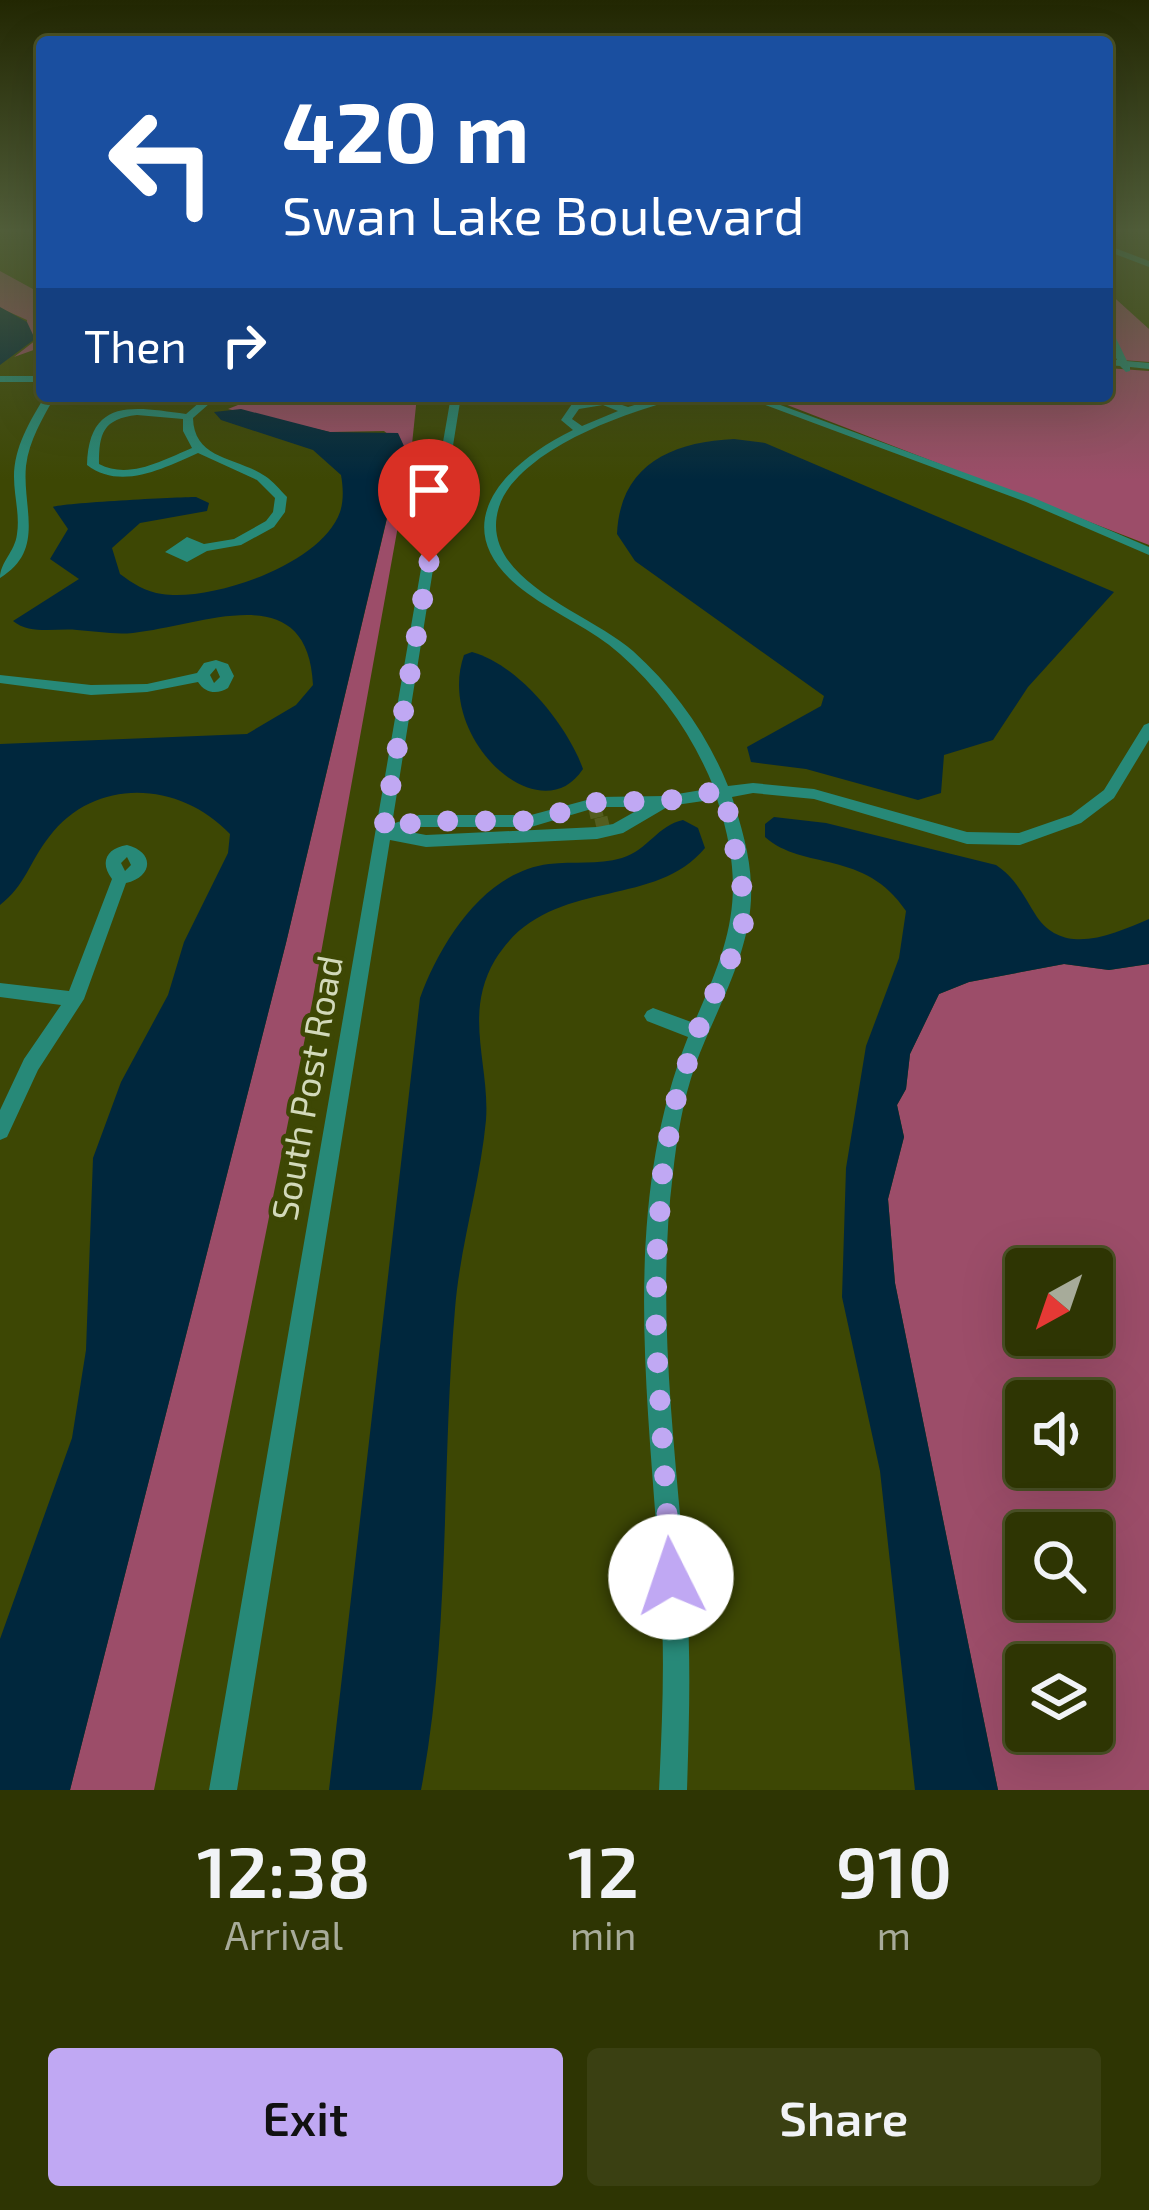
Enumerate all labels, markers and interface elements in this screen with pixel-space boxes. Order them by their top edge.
text: 420 m [282,79,529,180]
icon: left [84,84,240,240]
text: Swan Lake Boulevard [282,181,804,246]
icon: right [211,312,277,378]
text: Then [84,318,187,372]
pin [378,439,480,562]
icon: arrive [396,457,462,523]
street label: South Post Road [261,952,350,1224]
north arrow [1005,1248,1113,1356]
map controls [1005,1248,1113,1752]
button: sound [1005,1380,1113,1488]
button: search [1005,1512,1113,1620]
position arrow [608,1514,734,1640]
button: layers [1005,1644,1113,1752]
text: 12:38 [197,1826,371,1912]
text: 12 [568,1826,639,1912]
text: 910 [836,1826,952,1912]
text: Arrival [224,1911,343,1958]
text: min [570,1911,636,1958]
text: m [877,1911,911,1958]
button: Exit [48,2048,563,2186]
button: Share [587,2048,1101,2186]

